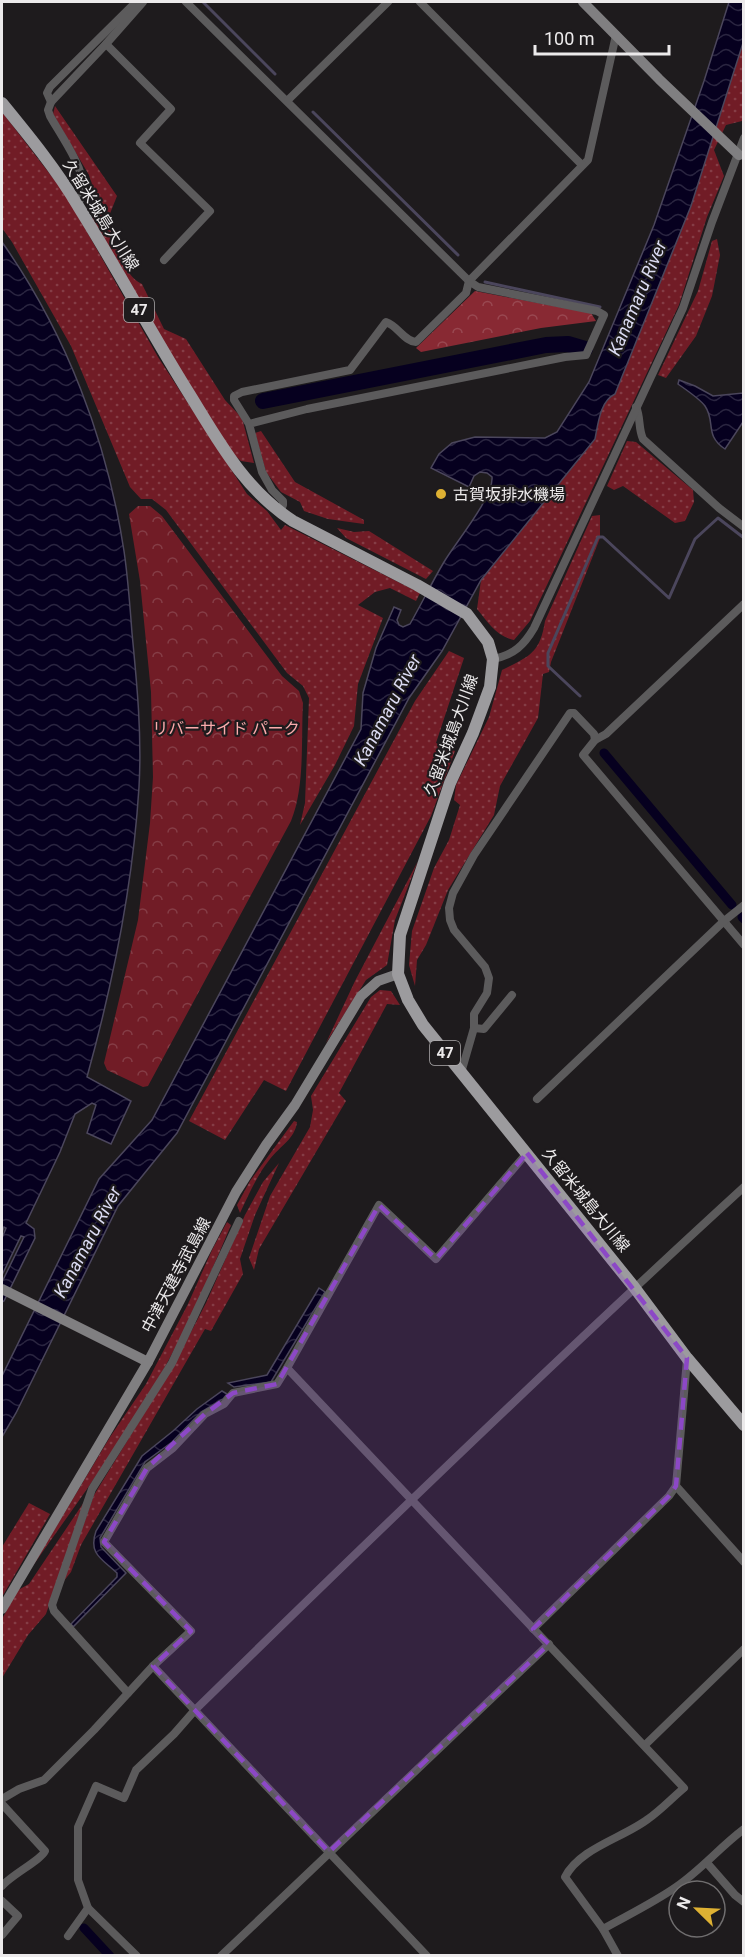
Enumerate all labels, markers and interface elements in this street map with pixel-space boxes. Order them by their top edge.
scale bar [535,18,668,56]
text: 100 m [544,28,595,49]
street label: 久留米城島大川線 [59,156,143,274]
water label: Kanamaru River [603,236,671,359]
road number: 47 [124,298,154,322]
place label: 古賀坂排水機場 [453,485,565,504]
marker: 古賀坂排水機場 [434,487,448,501]
water label: Kanamaru River [349,650,426,769]
street label: 久留米城島大川線 [420,672,482,798]
park label: リバーサイド パーク [152,719,300,738]
road number: 47 [430,1041,460,1065]
street label: 久留米城島大川線 [538,1144,634,1256]
water label: Kanamaru River [49,1182,126,1301]
street label: 中津天建寺武島線 [138,1214,214,1336]
north arrow [667,1879,727,1939]
text: N [673,1894,695,1912]

